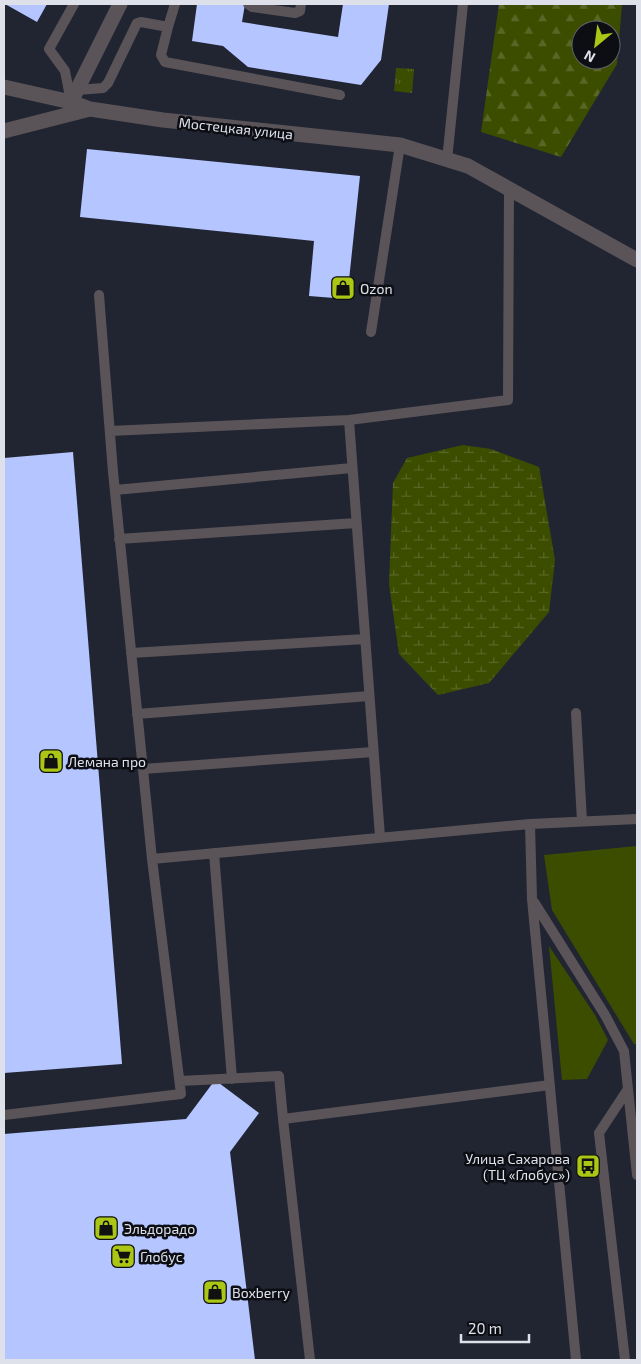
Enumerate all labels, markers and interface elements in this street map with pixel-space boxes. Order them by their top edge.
north arrow [571,20,621,70]
text: N [581,47,598,67]
street label: Мостецкая улица [178,114,294,142]
shop icon: Ozon [330,275,356,301]
place label: Ozon [360,280,393,297]
shop icon: Лемана про [38,748,64,774]
place label: Лемана про [68,753,146,770]
place label: Улица Сахарова (ТЦ «Глобус») [465,1150,570,1183]
bus stop icon: Улица Сахарова (ТЦ «Глобус») [575,1153,601,1179]
shop icon: Эльдорадо [93,1215,119,1241]
place label: Эльдорадо [124,1220,195,1237]
supermarket icon: Глобус [110,1243,136,1269]
place label: Глобус [140,1248,183,1265]
shop icon: Boxberry [202,1279,228,1305]
place label: Boxberry [232,1284,291,1301]
scale bar [461,1312,528,1344]
text: 20 m [468,1319,502,1337]

